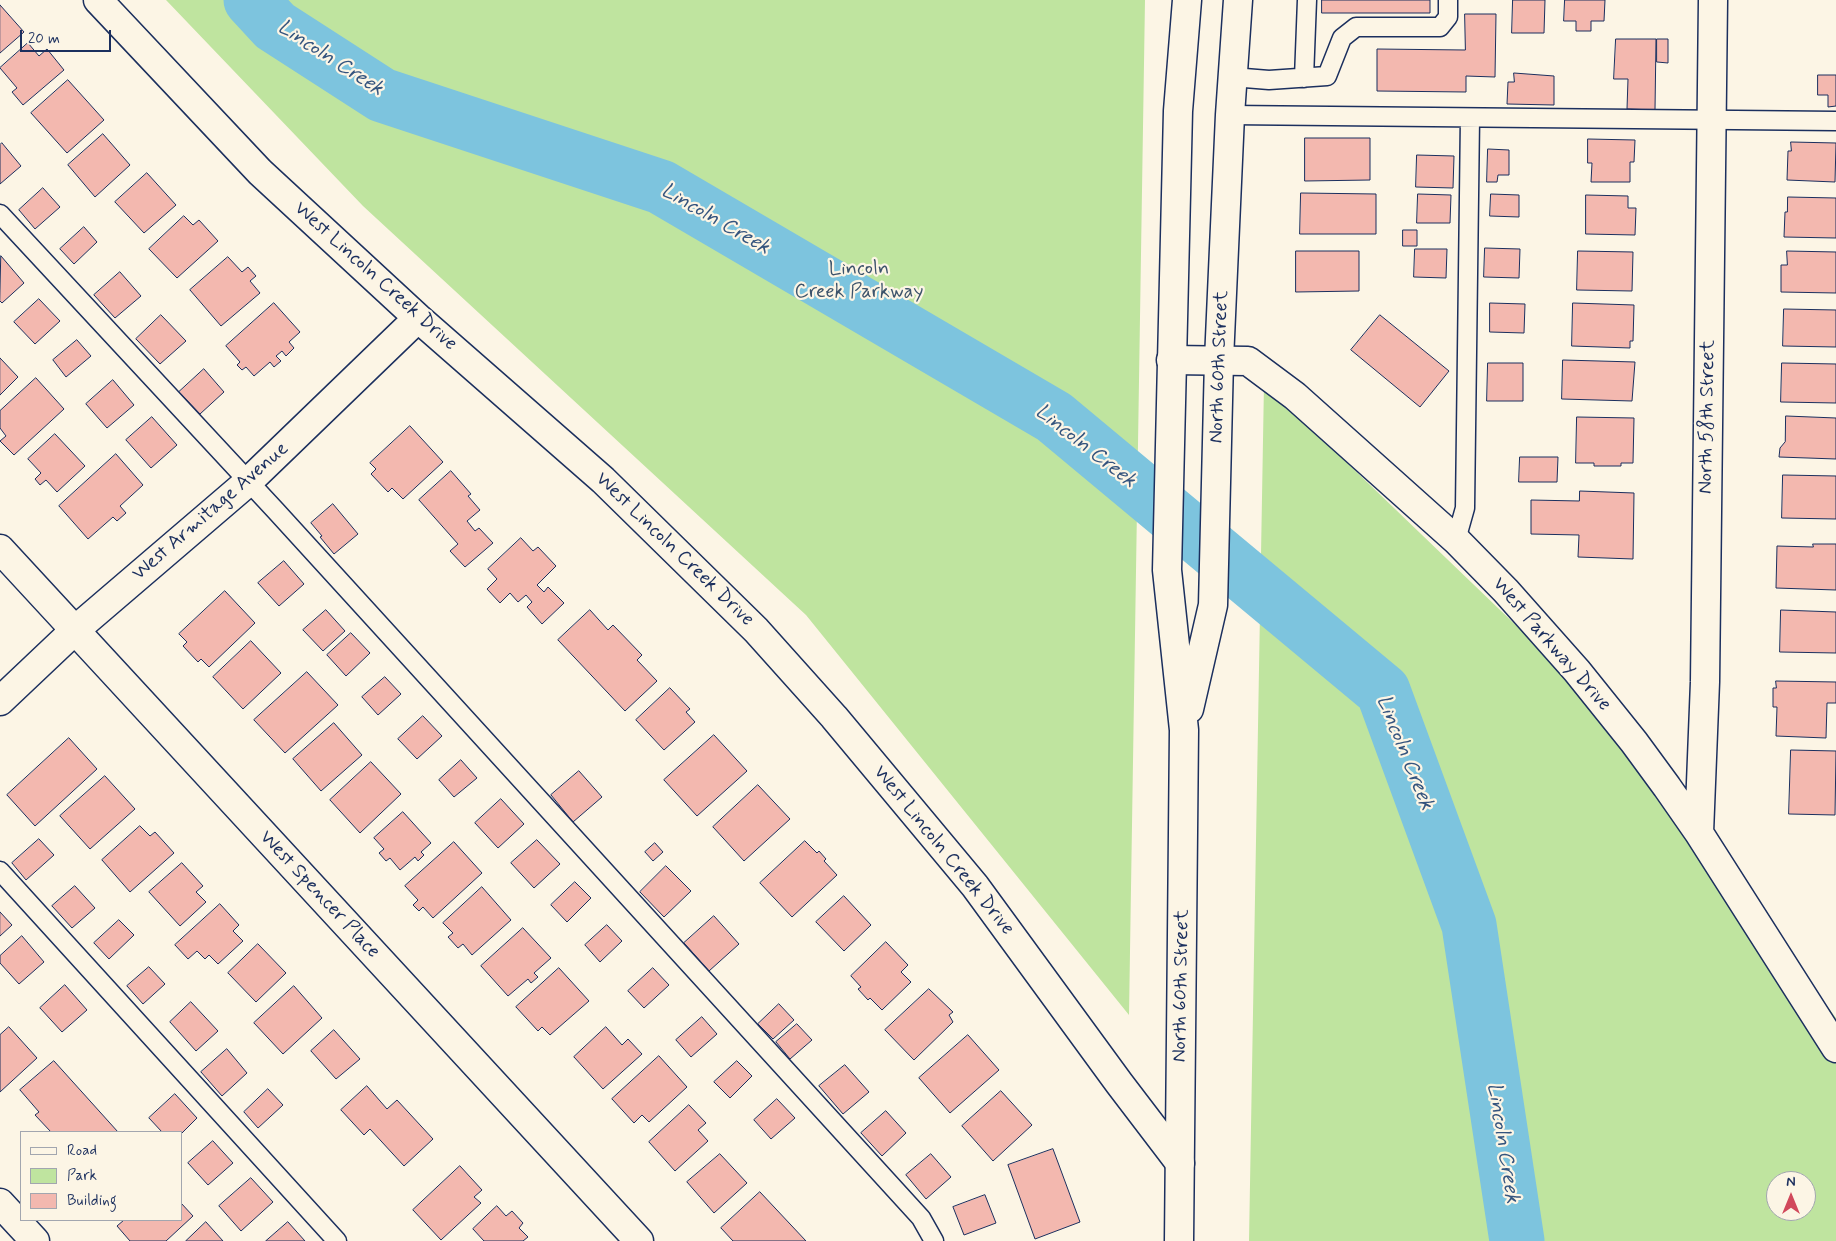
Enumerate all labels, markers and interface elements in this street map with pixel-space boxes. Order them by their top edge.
water label: Lincoln Creek [272,15,388,103]
scale bar [22,20,114,52]
text: 20 m [28,29,60,49]
water label: Lincoln Creek [656,179,774,261]
street label: West Lincoln Creek Drive [288,197,462,357]
park label: Lincoln Creek Parkway [794,258,924,305]
street label: North 60th Street [1205,290,1235,444]
street label: North 58th Street [1695,340,1721,494]
water label: Lincoln Creek [1029,400,1141,494]
street label: West Armitage Avenue [128,438,294,586]
street label: West Lincoln Creek Drive [590,468,758,632]
street label: West Parkway Drive [1486,573,1616,717]
water label: Lincoln Creek [1370,692,1438,814]
street label: West Lincoln Creek Drive [867,761,1019,941]
street label: West Spencer Place [254,826,384,964]
street label: North 60th Street [1169,909,1195,1063]
water label: Lincoln Creek [1480,1081,1524,1205]
legend [20,1131,182,1221]
text: Road [67,1141,97,1161]
text: Park [67,1166,97,1186]
north arrow [1766,1171,1816,1221]
text: N [1786,1173,1796,1191]
text: Building [67,1191,117,1211]

